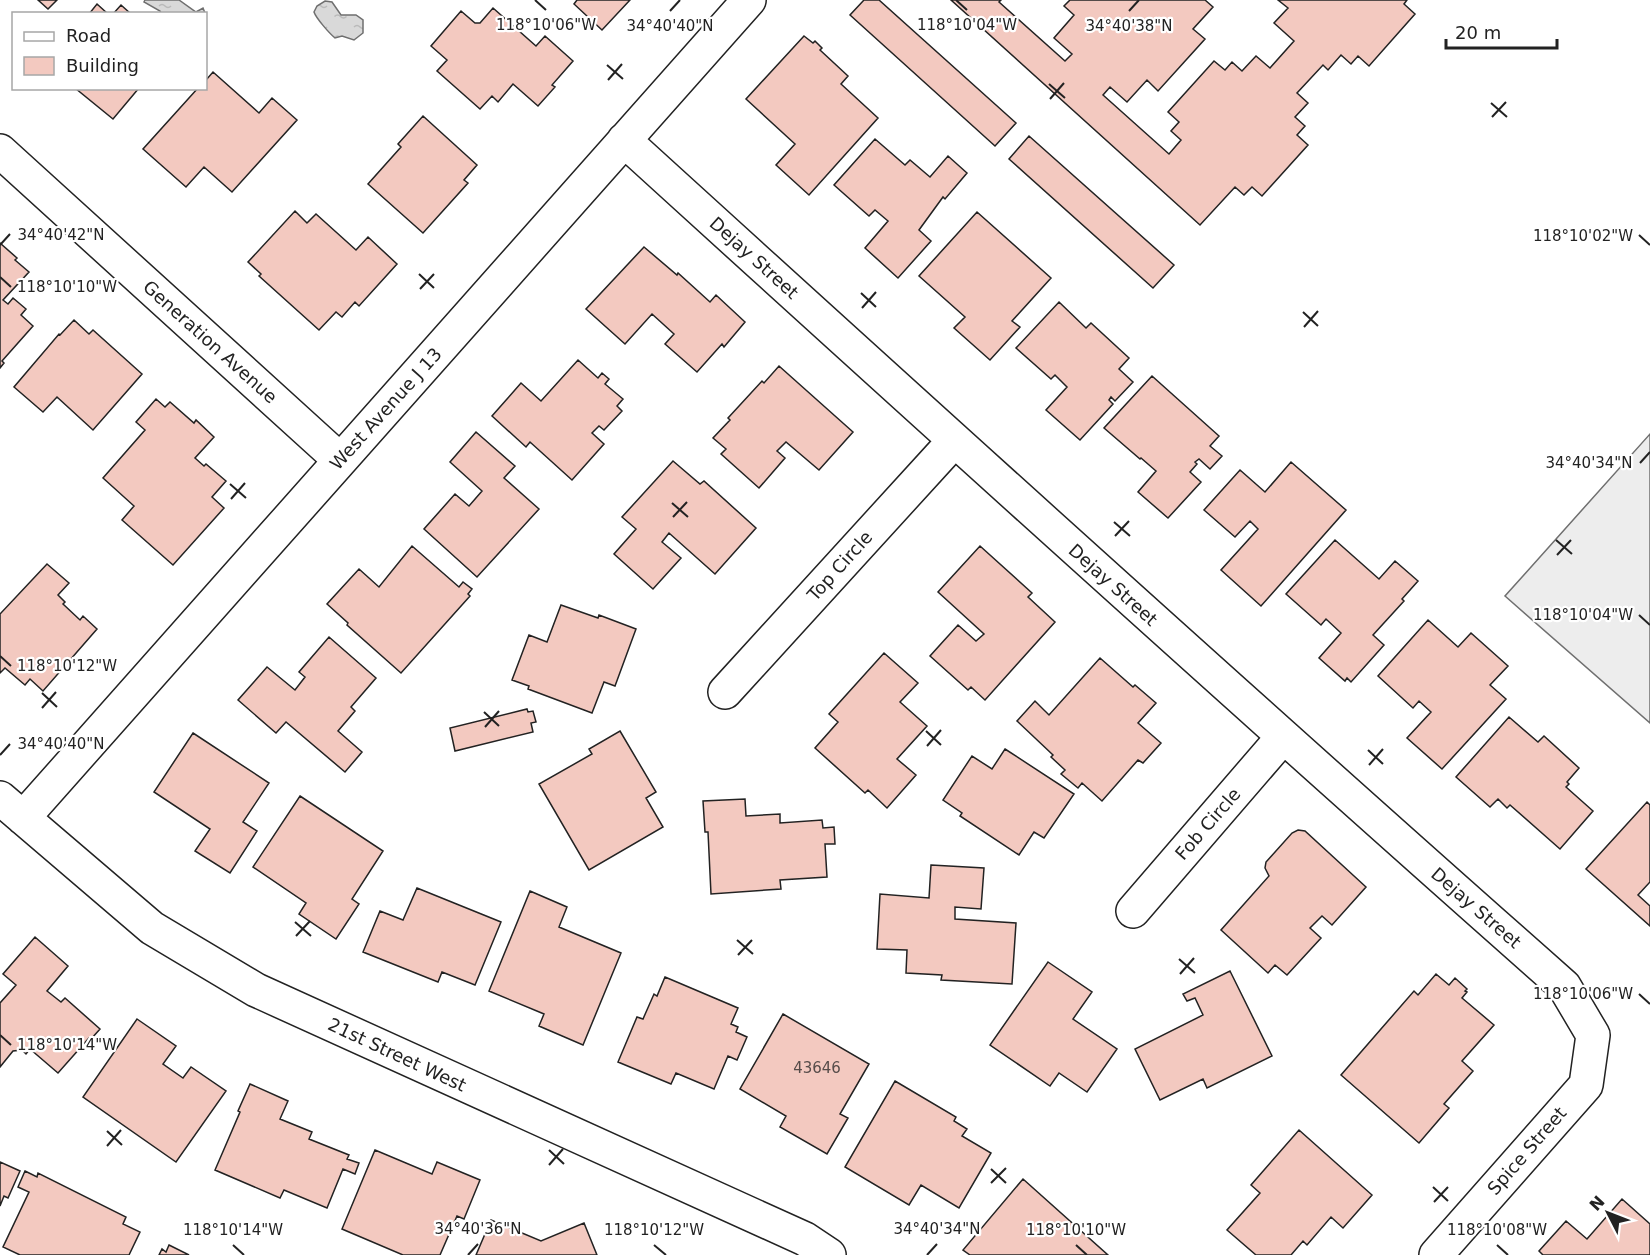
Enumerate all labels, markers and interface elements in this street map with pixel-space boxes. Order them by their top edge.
legend [12,12,207,90]
scale bar [1446,12,1557,50]
text: 118°10'06"W [496,16,596,34]
text: 118°10'04"W [917,16,1017,34]
text: 34°40'40"N [626,17,714,35]
text: 34°40'38"N [1085,17,1173,35]
text: 20 m [1455,22,1501,43]
text: Road [66,25,111,46]
text: Building [66,55,139,76]
street label: Dejay Street [706,212,803,303]
text: 34°40'42"N [17,226,105,244]
text: 118°10'02"W [1533,227,1633,245]
street label: Generation Avenue [139,276,282,407]
text: 118°10'10"W [17,278,117,296]
street label: West Avenue J 13 [325,343,446,474]
text: 34°40'34"N [1545,454,1633,472]
street label: Top Circle [802,526,876,606]
street label: Dejay Street [1065,539,1162,630]
text: 118°10'04"W [1533,606,1633,624]
text: 118°10'12"W [17,657,117,675]
text: 34°40'40"N [17,735,105,753]
street label: Fob Circle [1171,783,1245,864]
street label: Dejay Street [1427,863,1525,952]
text: 118°10'06"W [1533,985,1633,1003]
street label: 21st Street West [325,1013,470,1096]
text: 118°10'14"W [17,1036,117,1054]
house number: 43646 [793,1059,841,1077]
street label: Spice Street [1483,1103,1570,1199]
north arrow [1578,1183,1638,1243]
text: N [1586,1192,1609,1215]
text: 34°40'36"N [434,1220,522,1238]
text: 34°40'34"N [893,1220,981,1238]
text: 118°10'14"W [183,1221,283,1239]
text: 118°10'12"W [604,1221,704,1239]
text: 118°10'10"W [1026,1221,1126,1239]
text: 118°10'08"W [1447,1221,1547,1239]

